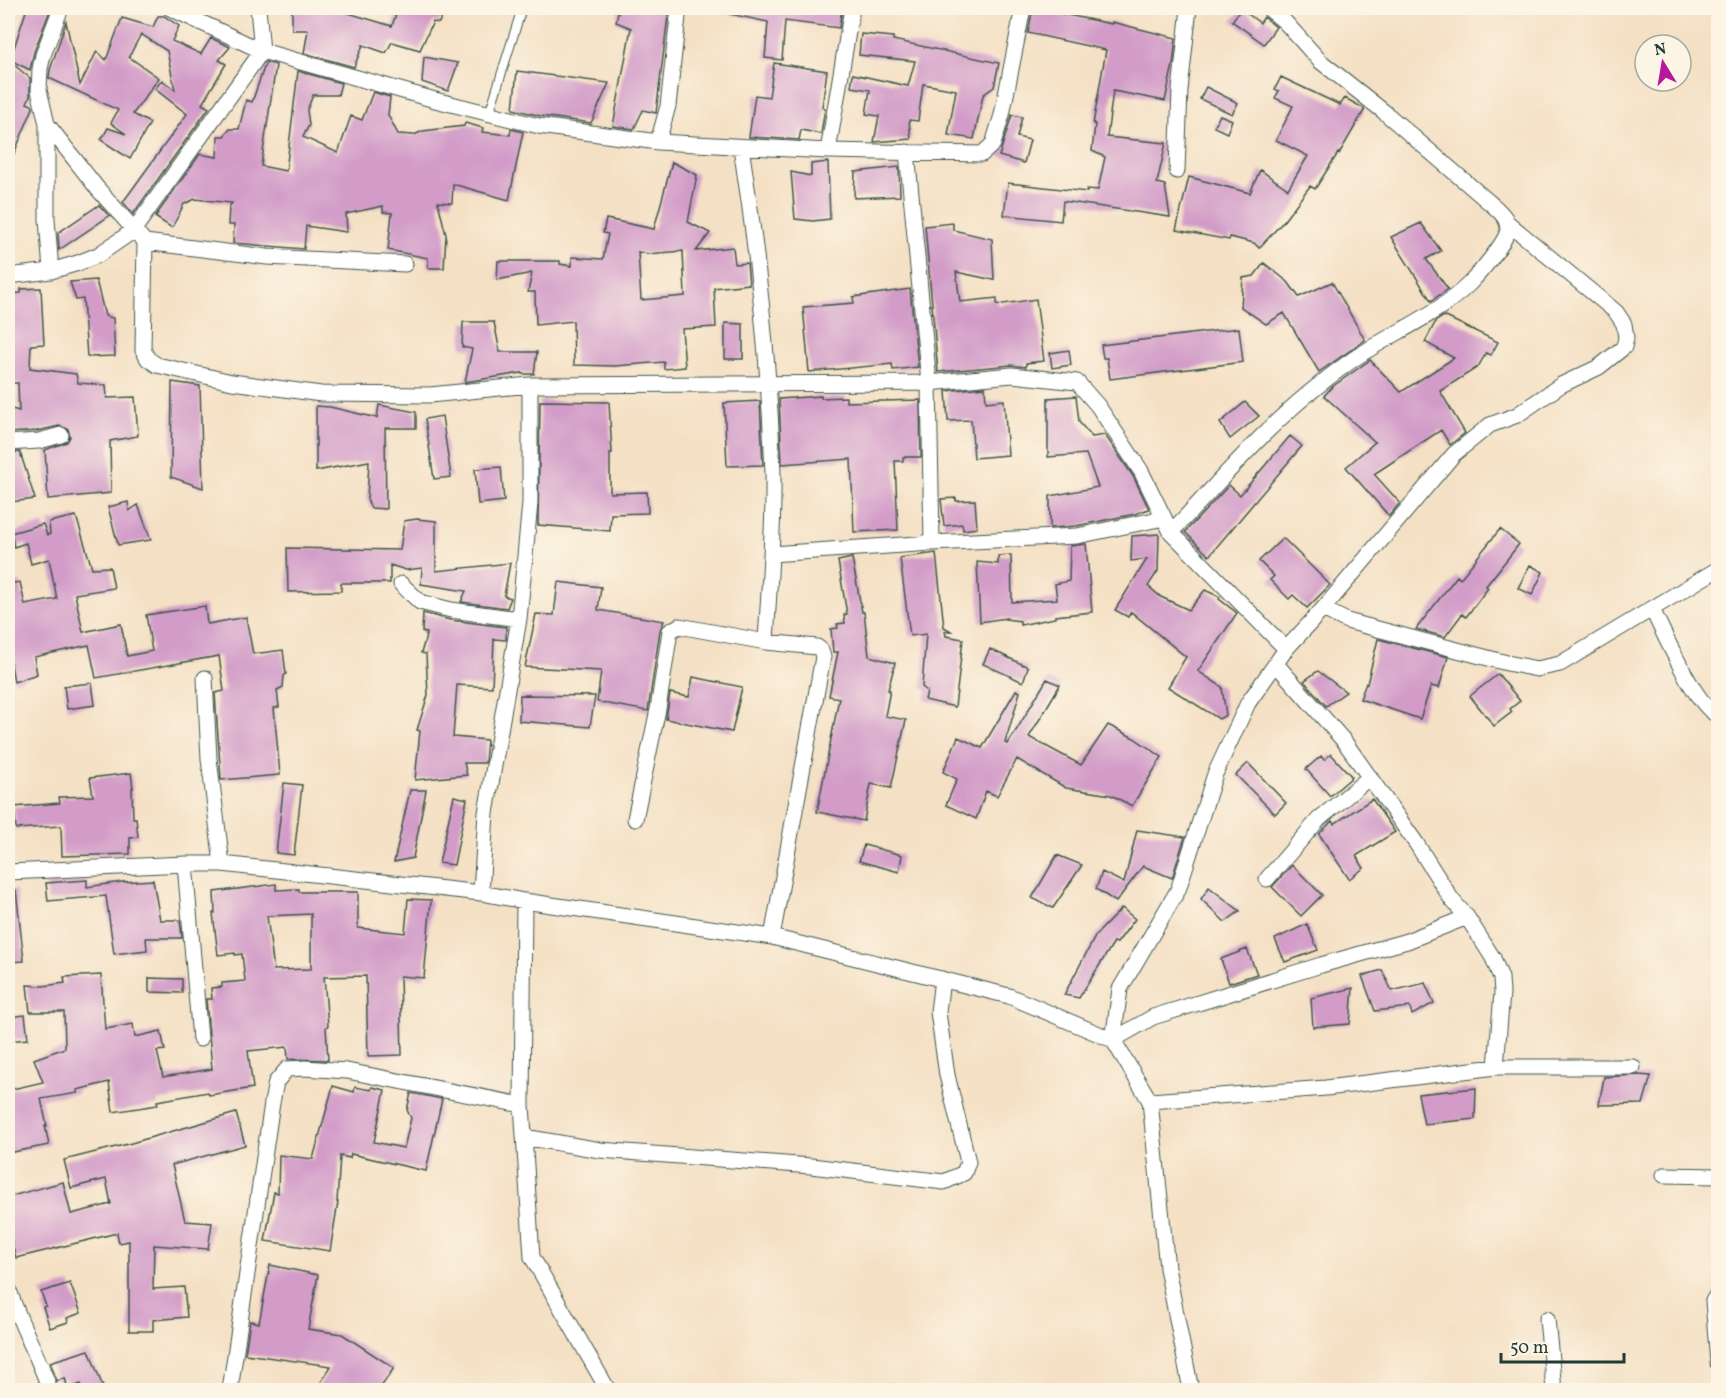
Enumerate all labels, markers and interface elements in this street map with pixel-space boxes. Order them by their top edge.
north arrow [1633,33,1693,93]
text: N [1653,38,1669,62]
scale bar [1501,1326,1624,1364]
text: 50 m [1510,1336,1549,1361]

